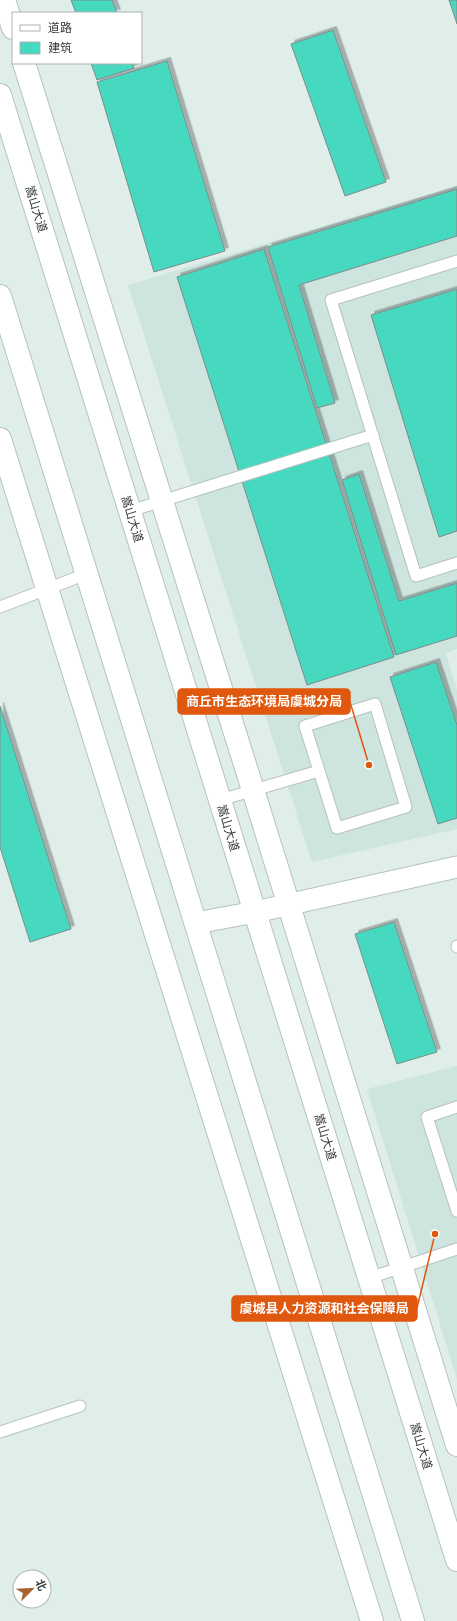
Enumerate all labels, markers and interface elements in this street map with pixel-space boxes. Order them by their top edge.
legend [12,12,142,64]
text: 道路 [48,21,72,36]
text: 建筑 [48,41,72,56]
street label: 嵩山大道 [21,184,50,234]
street label: 嵩山大道 [117,494,146,544]
callout: 商丘市生态环境局虞城分局 [178,689,350,714]
text: 商丘市生态环境局虞城分局 [186,694,342,710]
street label: 嵩山大道 [213,803,242,853]
street label: 嵩山大道 [310,1112,339,1162]
callout: 虞城县人力资源和社会保障局 [232,1296,417,1321]
text: 虞城县人力资源和社会保障局 [239,1301,409,1317]
street label: 嵩山大道 [406,1421,435,1471]
north arrow [12,1569,52,1609]
text: 北 [33,1577,49,1593]

